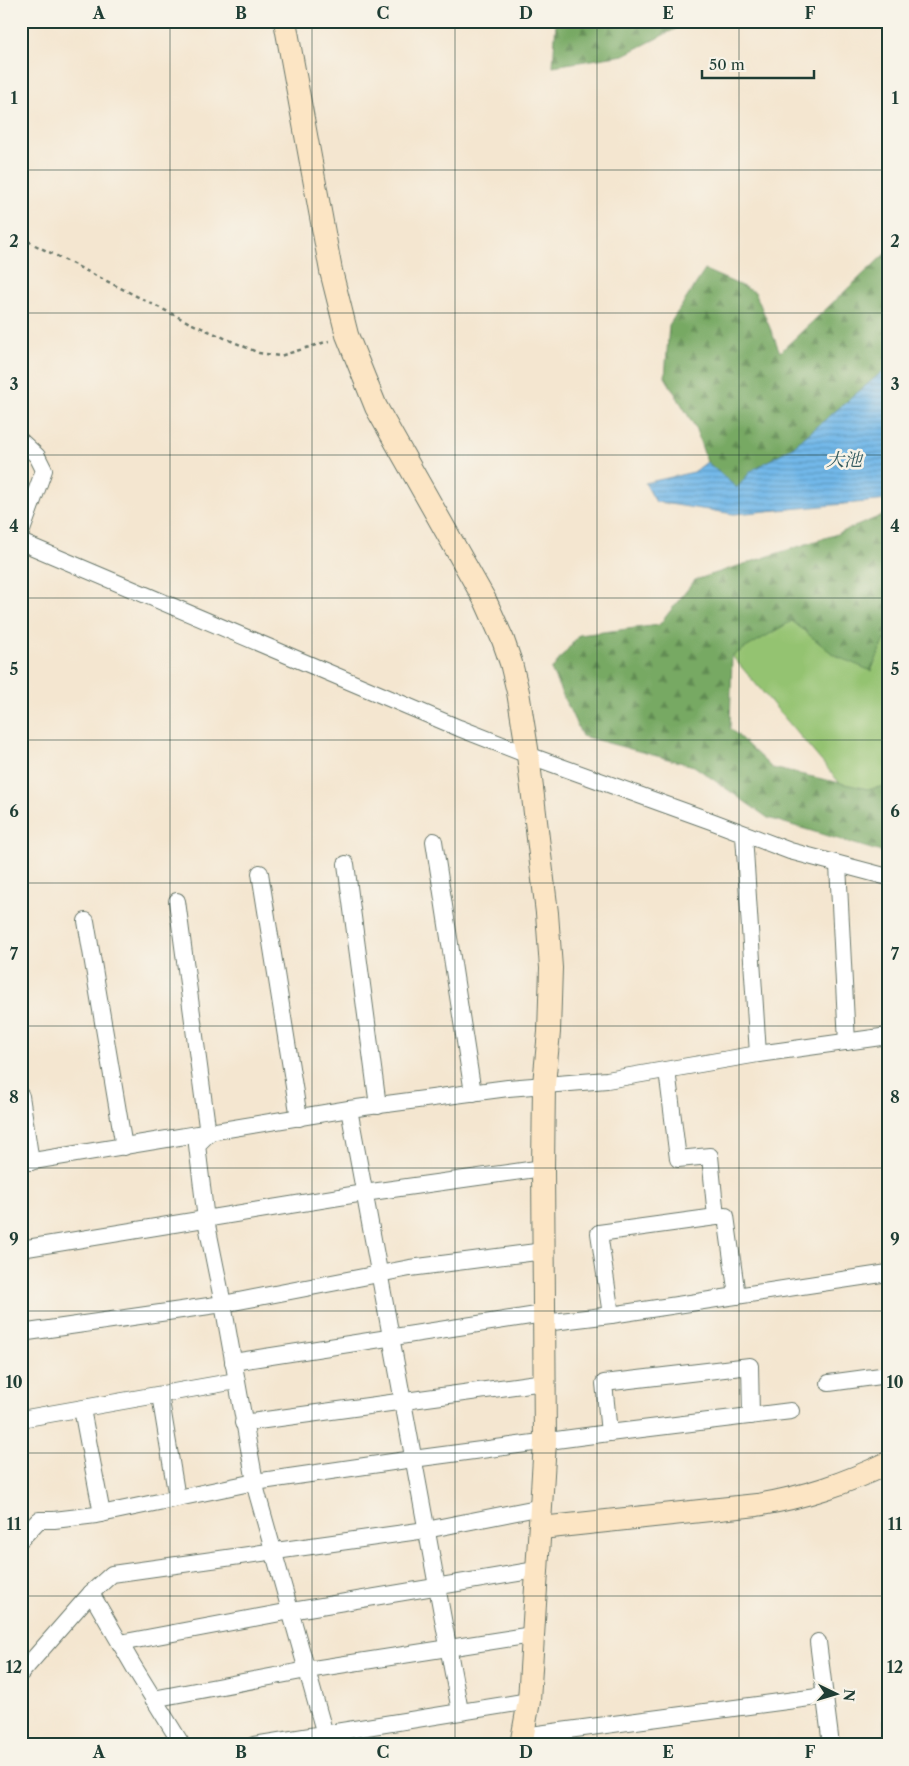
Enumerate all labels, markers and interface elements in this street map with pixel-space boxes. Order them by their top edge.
text: A [92,3,106,23]
text: B [235,3,247,23]
text: C [377,3,389,23]
text: D [519,3,533,23]
text: E [662,3,674,23]
text: F [805,3,816,23]
scale bar [702,48,814,80]
text: 50 m [709,55,745,74]
text: 1 [10,88,18,108]
text: 1 [891,88,899,108]
text: 2 [9,231,19,251]
text: 2 [890,231,900,251]
text: 3 [9,374,19,394]
text: 3 [890,374,900,394]
water label: 大池 [826,449,864,471]
text: 4 [9,516,19,536]
text: 4 [890,516,900,536]
text: 5 [10,659,19,679]
text: 5 [891,659,900,679]
text: 6 [9,801,19,821]
text: 6 [890,801,900,821]
text: 7 [10,944,19,964]
text: 7 [891,944,900,964]
text: 8 [9,1087,19,1107]
text: 8 [890,1087,900,1107]
text: 9 [9,1229,19,1249]
text: 9 [890,1229,900,1249]
text: 10 [5,1372,23,1392]
text: 10 [886,1372,904,1392]
text: 11 [7,1514,22,1534]
text: 11 [888,1514,903,1534]
text: 12 [6,1657,22,1677]
text: 12 [887,1657,903,1677]
north arrow [812,1668,862,1718]
text: N [839,1688,858,1702]
text: A [92,1742,106,1762]
text: B [235,1742,247,1762]
text: C [377,1742,389,1762]
text: D [519,1742,533,1762]
text: E [662,1742,674,1762]
text: F [805,1742,816,1762]

